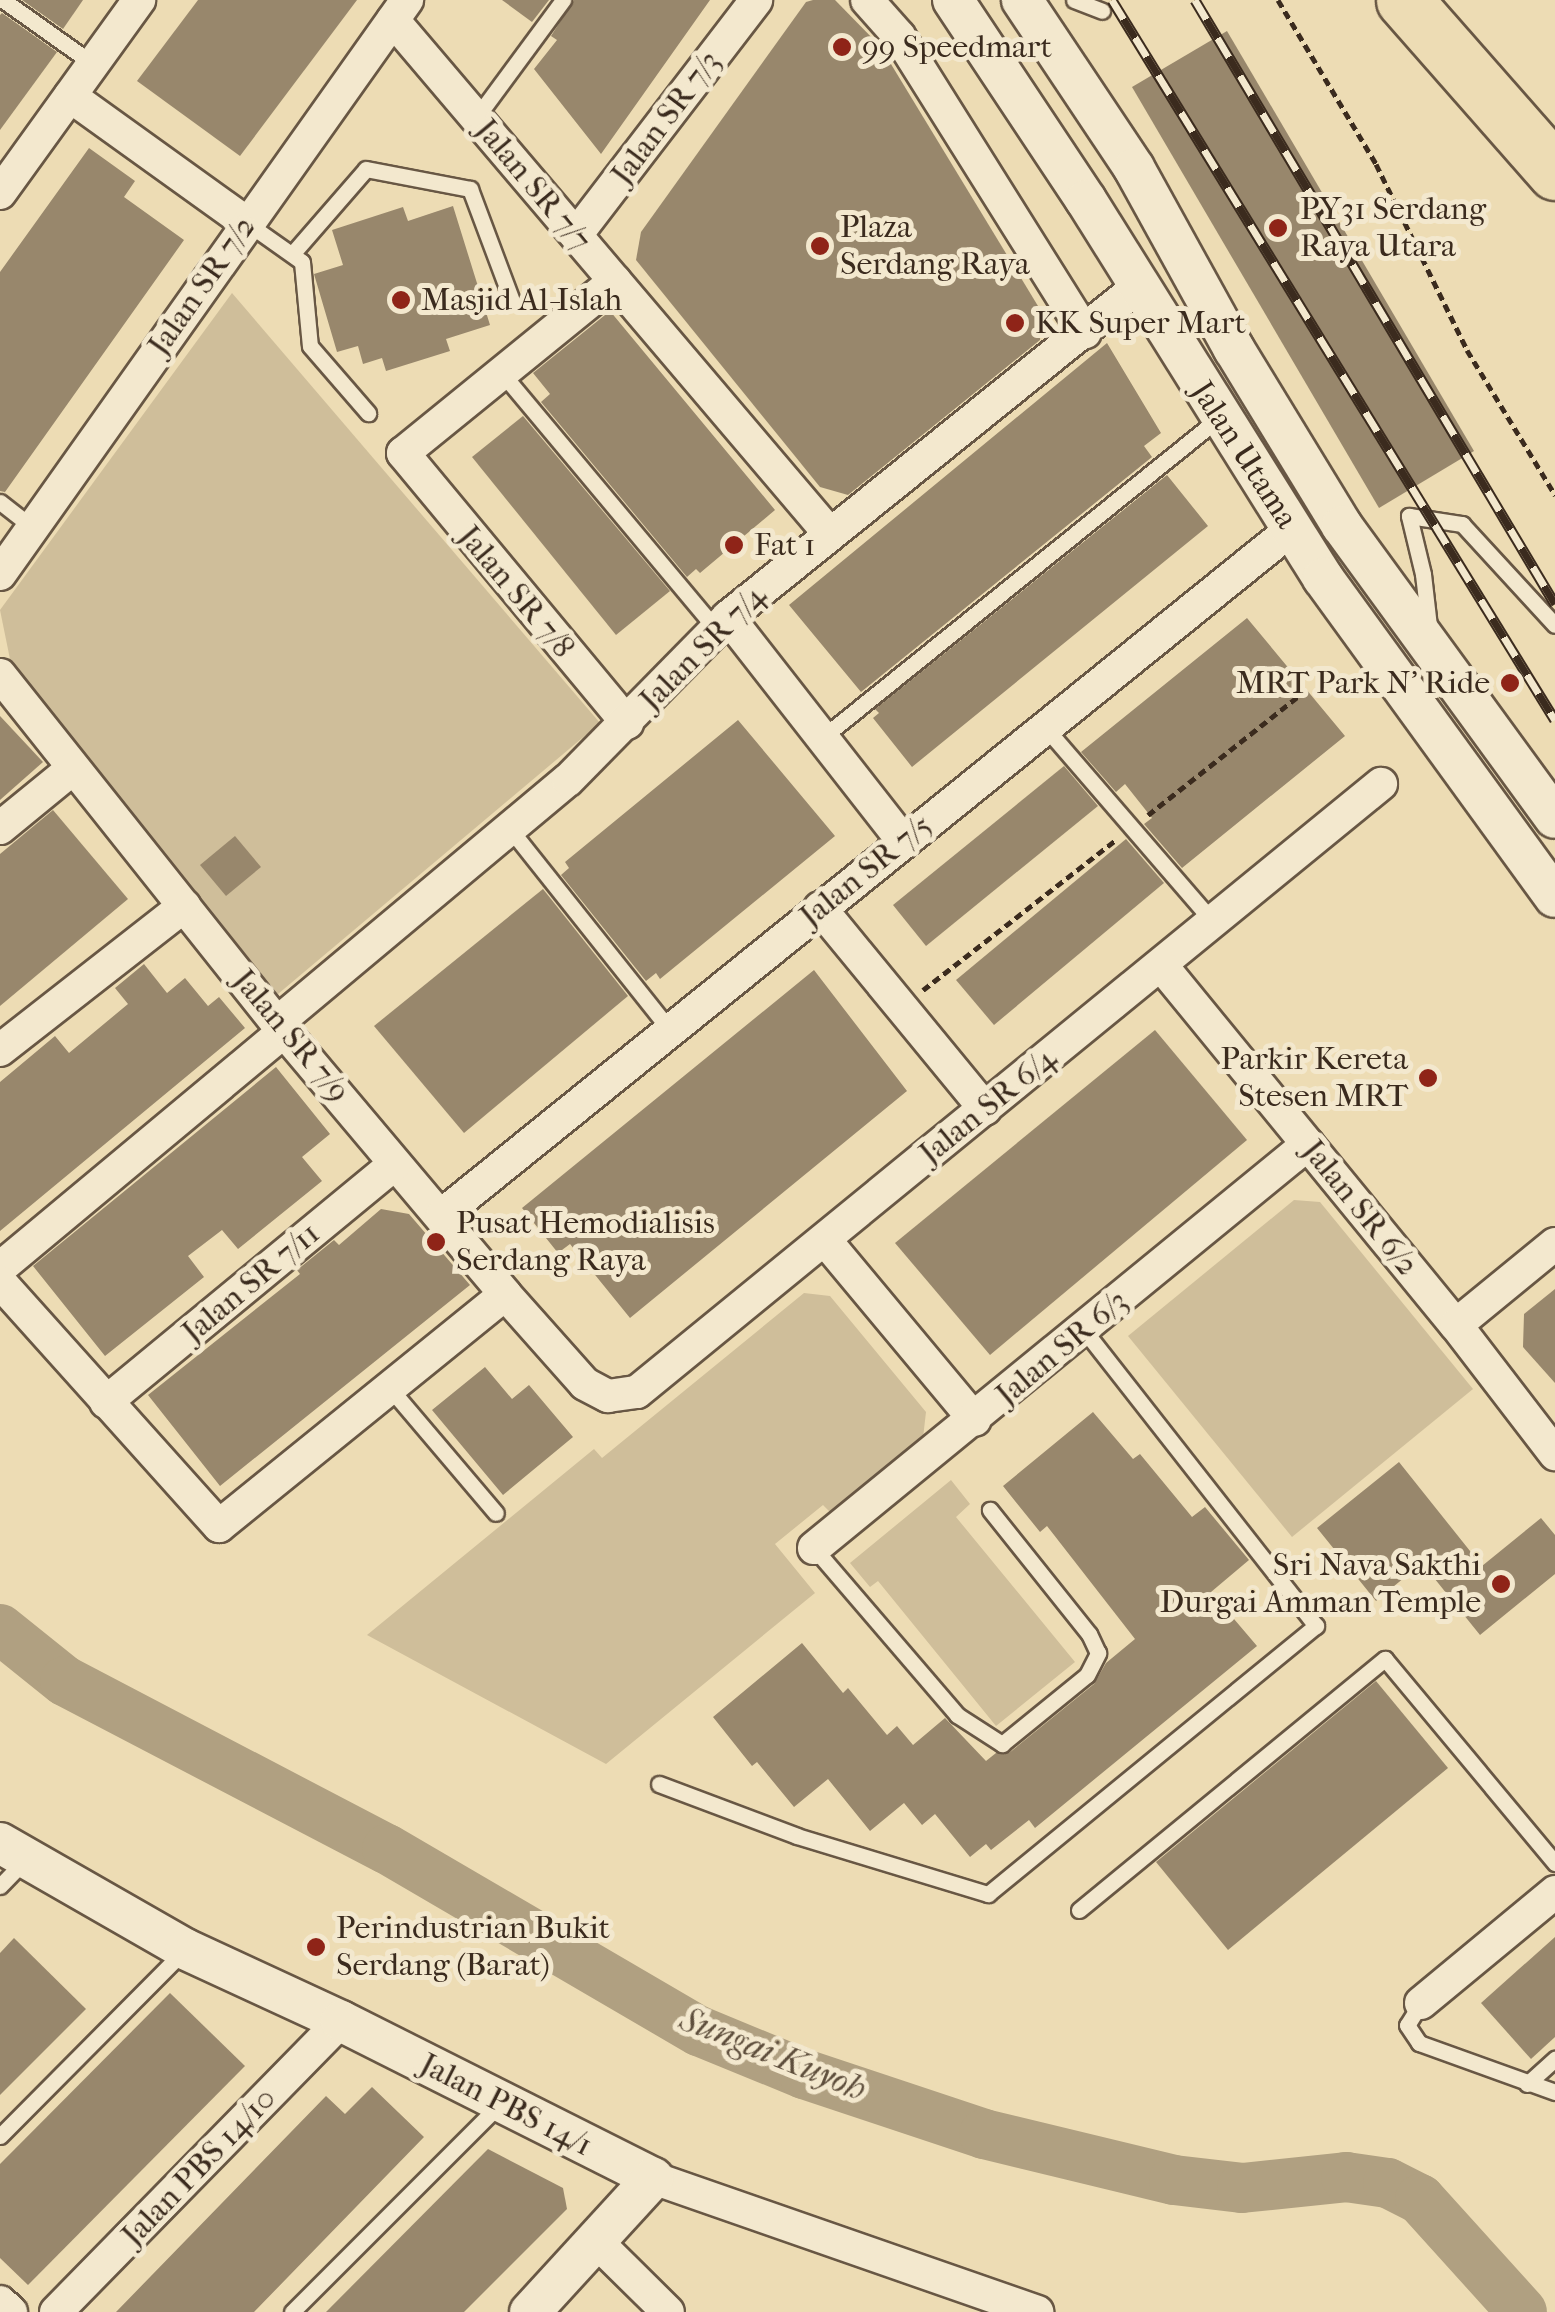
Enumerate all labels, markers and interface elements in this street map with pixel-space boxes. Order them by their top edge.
place label: 99 Speedmart [862,28,1052,66]
marker: 99 Speedmart [831,36,853,58]
street label: Jalan SR 7/3 [603,43,729,193]
street label: Jalan SR 7/7 [467,111,599,259]
place label: PY31 Serdang Raya Utara [1300,191,1486,266]
street label: Jalan SR 7/2 [140,209,264,363]
place label: Plaza Serdang Raya [840,209,1030,284]
marker: PY31 Serdang Raya Utara [1265,215,1291,241]
marker: Plaza Serdang Raya [809,235,831,257]
place label: Masjid Al-Islah [421,281,622,319]
marker: Masjid Al-Islah [390,289,412,311]
place label: KK Super Mart [1035,304,1246,342]
marker: KK Super Mart [1004,312,1026,334]
street label: Jalan Utama [1182,374,1306,536]
street label: Jalan SR 7/8 [450,518,582,666]
place label: Fat 1 [754,526,815,564]
marker: Fat 1 [723,534,745,556]
street label: Jalan SR 7/4 [632,577,774,719]
place label: MRT Park N' Ride [1236,664,1490,702]
marker: MRT Park N' Ride [1499,672,1521,694]
street label: Jalan SR 7/5 [792,806,940,936]
street label: Jalan SR 7/9 [224,962,358,1110]
street label: Jalan SR 6/4 [912,1039,1064,1173]
place label: Parkir Kereta Stesen MRT [1220,1041,1408,1116]
marker: Parkir Kereta Stesen MRT [1417,1067,1439,1089]
street label: Jalan SR 6/2 [1294,1132,1426,1284]
place label: Pusat Hemodialisis Serdang Raya [456,1205,715,1280]
street label: Jalan SR 7/11 [174,1214,328,1352]
marker: Pusat Hemodialisis Serdang Raya [425,1231,447,1253]
street label: Jalan SR 6/3 [988,1282,1136,1414]
place label: Sri Nava Sakthi Durgai Amman Temple [1160,1547,1481,1622]
marker: Sri Nava Sakthi Durgai Amman Temple [1490,1573,1512,1595]
place label: Perindustrian Bukit Serdang (Barat) [336,1910,610,1985]
marker: Perindustrian Bukit Serdang (Barat) [305,1936,327,1958]
water label: Sungai Kuyoh [674,1998,872,2110]
street label: Jalan PBS 14/1 [413,2045,599,2165]
street label: Jalan PBS 14/10 [114,2080,284,2254]

